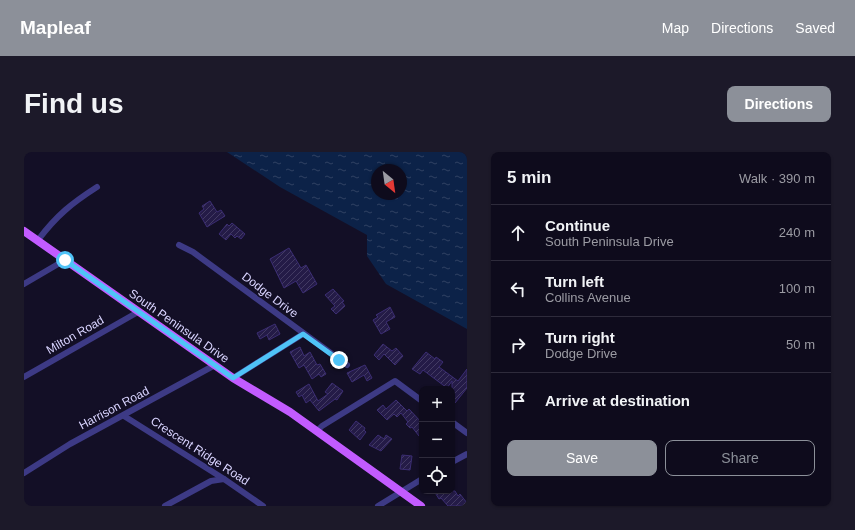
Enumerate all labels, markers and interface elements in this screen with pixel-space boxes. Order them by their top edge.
text: Mapleaf [20,17,91,38]
text: Map [662,20,689,36]
text: Directions [711,20,773,36]
text: Saved [795,20,835,36]
button: Directions [727,86,831,122]
text: Find us [24,88,124,119]
north arrow [371,164,407,200]
text: 5 min [507,168,551,187]
text: Walk · 390 m [739,171,815,186]
text: Continue [545,217,610,234]
icon: ahead [507,222,529,244]
text: 240 m [779,225,815,240]
text: South Peninsula Drive [545,234,674,249]
route start [56,251,74,269]
street label: Dodge Drive [239,269,301,321]
text: Turn left [545,273,604,290]
icon: left [507,278,529,300]
text: 100 m [779,281,815,296]
street label: South Peninsula Drive [126,286,232,366]
text: Collins Avenue [545,290,631,305]
street label: Milton Road [44,313,106,357]
text: Turn right [545,329,615,346]
icon: right [507,334,529,356]
text: 50 m [786,337,815,352]
text: Dodge Drive [545,346,617,361]
route end [330,351,348,369]
street label: Harrison Road [77,384,151,432]
map controls [419,386,455,494]
button: + [419,386,455,422]
icon: arrive [507,390,529,412]
text: Arrive at destination [545,392,690,409]
street label: Crescent Ridge Road [148,414,252,488]
button: − [419,422,455,458]
button: Save [507,440,657,476]
button: Share [665,440,815,476]
button: locate [419,458,455,494]

